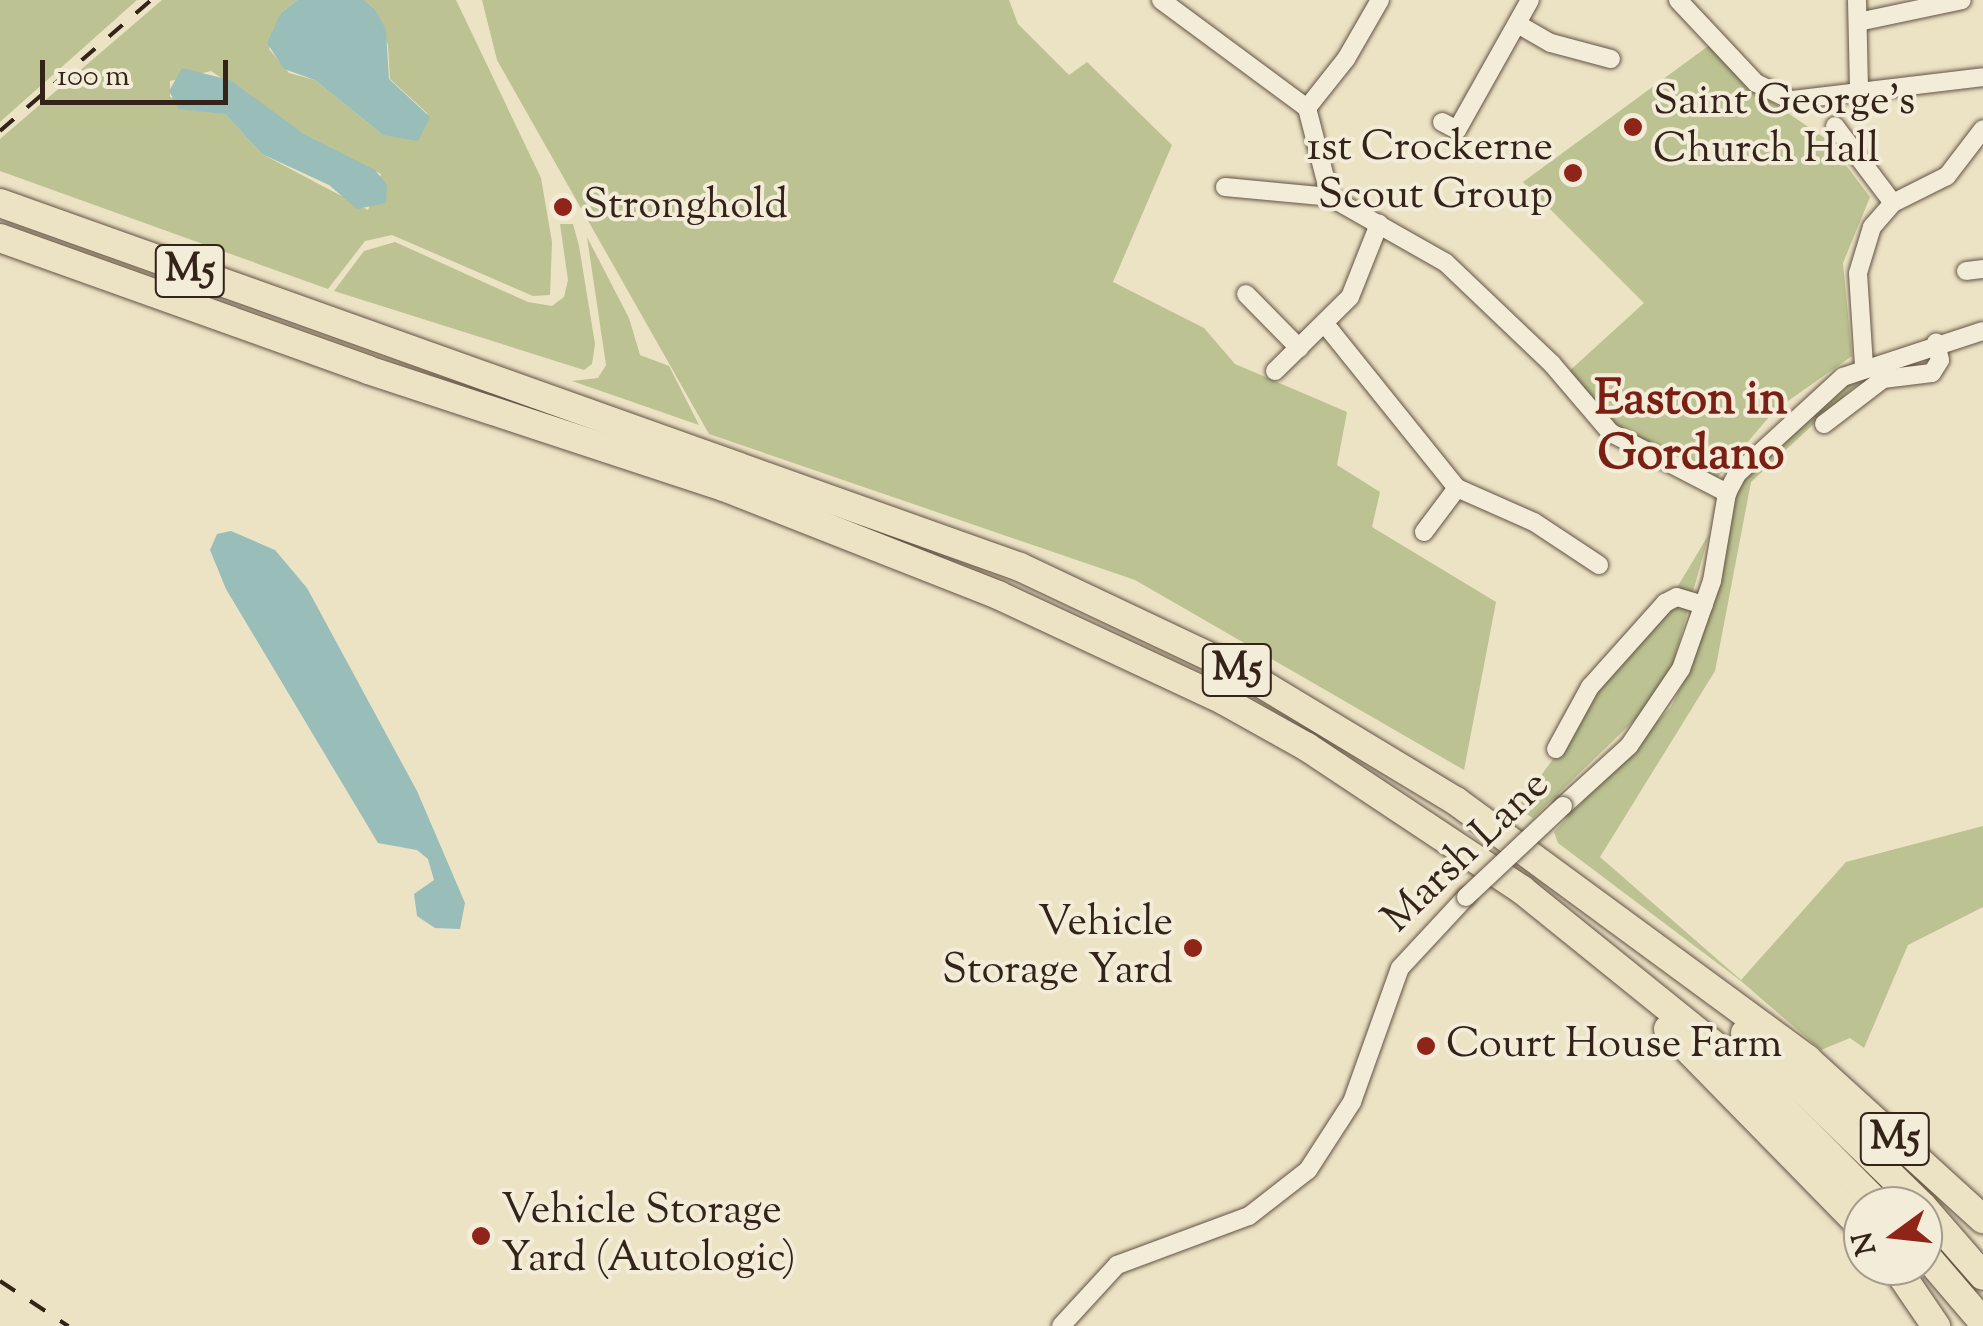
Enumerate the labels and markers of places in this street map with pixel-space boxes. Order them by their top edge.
place label: Saint George's Church Hall [1653,78,1915,176]
marker: Saint George's Church Hall [1622,116,1644,138]
place label: 1st Crockerne Scout Group [1307,124,1553,222]
marker: 1st Crockerne Scout Group [1562,162,1584,184]
place label: Stronghold [583,182,788,232]
marker: Stronghold [552,196,574,218]
place label: Vehicle Storage Yard [942,899,1173,998]
marker: Vehicle Storage Yard [1182,937,1204,959]
place label: Court House Farm [1446,1021,1782,1071]
marker: Court House Farm [1415,1035,1437,1057]
place label: Vehicle Storage Yard (Autologic) [501,1187,796,1286]
marker: Vehicle Storage Yard (Autologic) [470,1225,492,1247]

